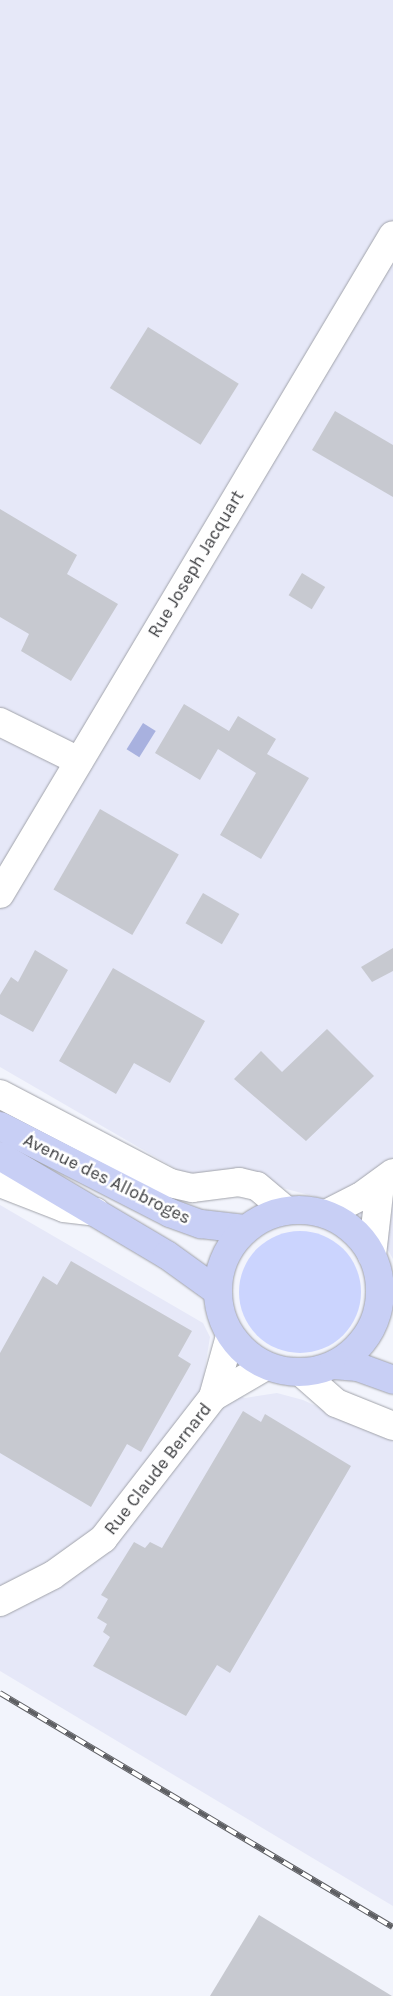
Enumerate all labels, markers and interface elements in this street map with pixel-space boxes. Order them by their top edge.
street label: Rue Joseph Jacquart [143,486,249,642]
street label: Avenue des Allobroges [20,1129,194,1229]
street label: Rue Claude Bernard [100,1399,216,1539]

